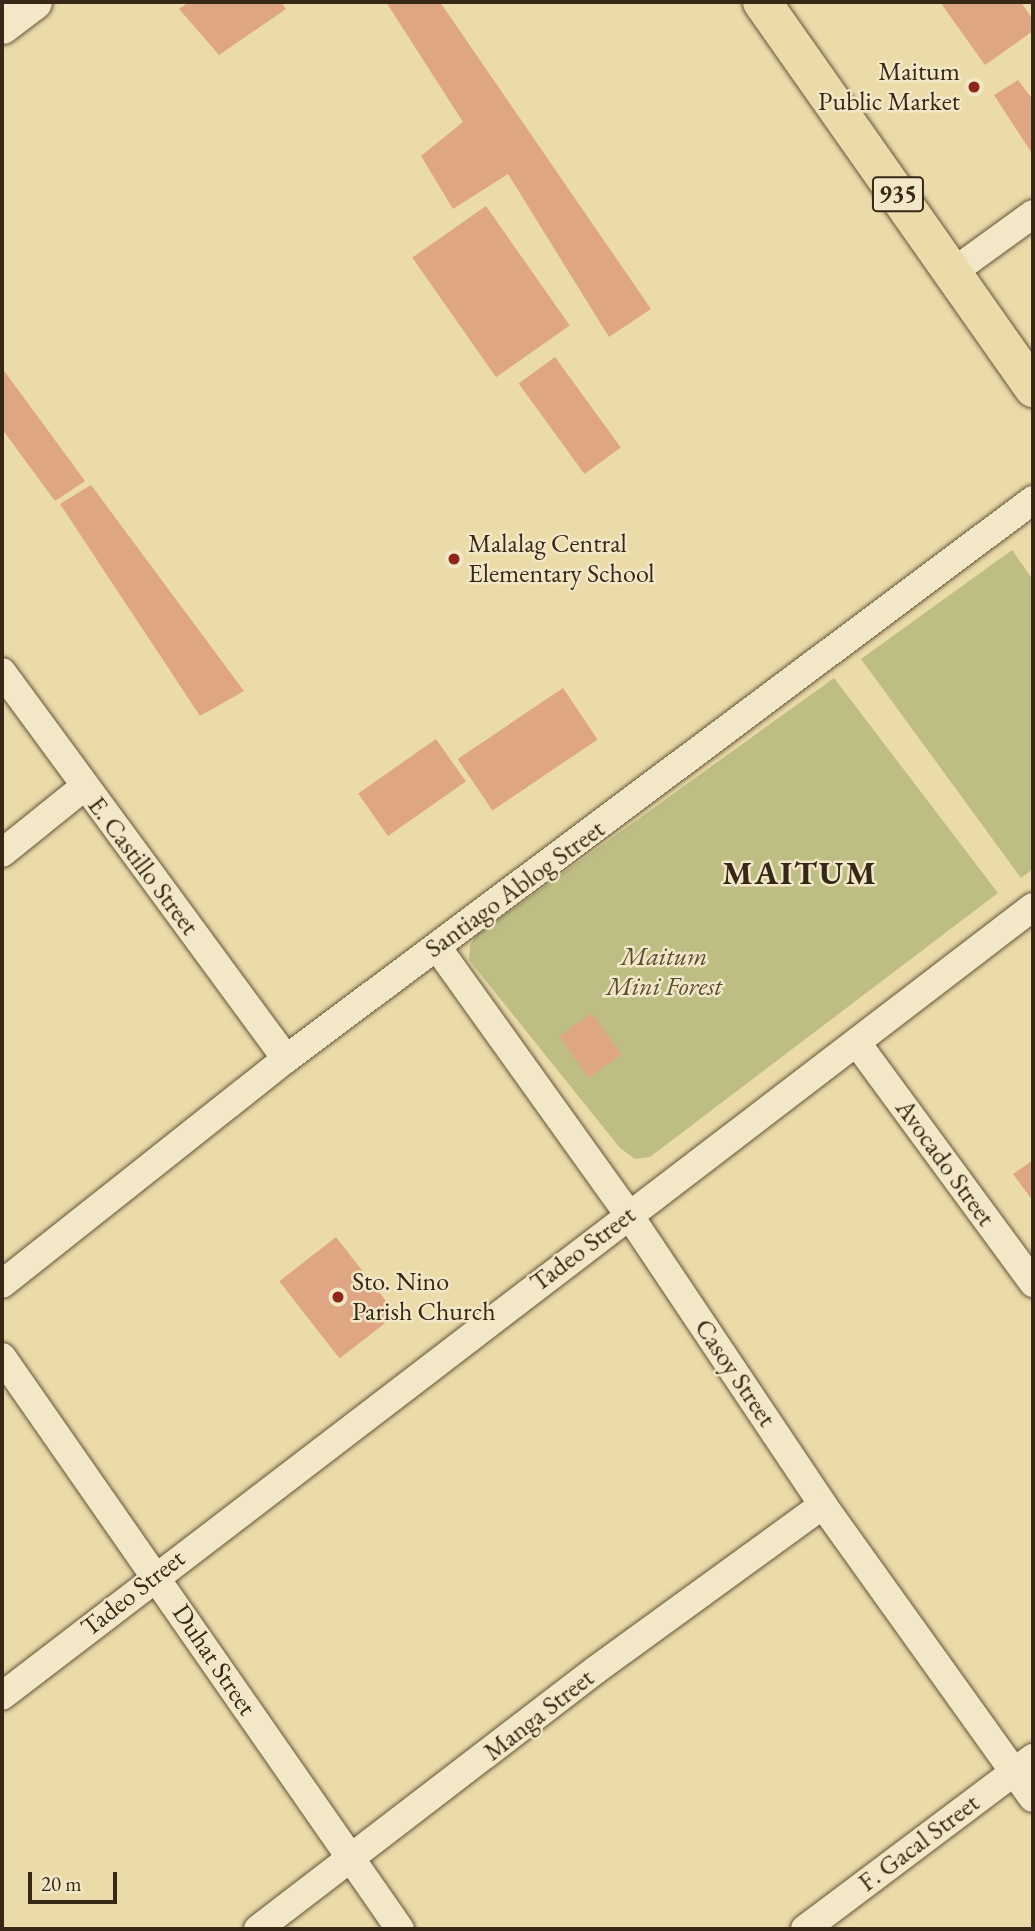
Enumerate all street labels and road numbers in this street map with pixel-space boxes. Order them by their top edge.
road number: 935 [872,174,924,214]
street label: E. Castillo Street [81,791,205,941]
street label: Santiago Ablog Street [419,813,611,965]
street label: Avocado Street [889,1094,1001,1232]
street label: Tadeo Street [524,1199,642,1299]
street label: Casoy Street [688,1313,782,1433]
street label: Tadeo Street [75,1543,191,1643]
street label: Duhat Street [165,1598,263,1722]
street label: Manga Street [478,1662,600,1768]
street label: F. Gacal Street [853,1788,985,1898]

